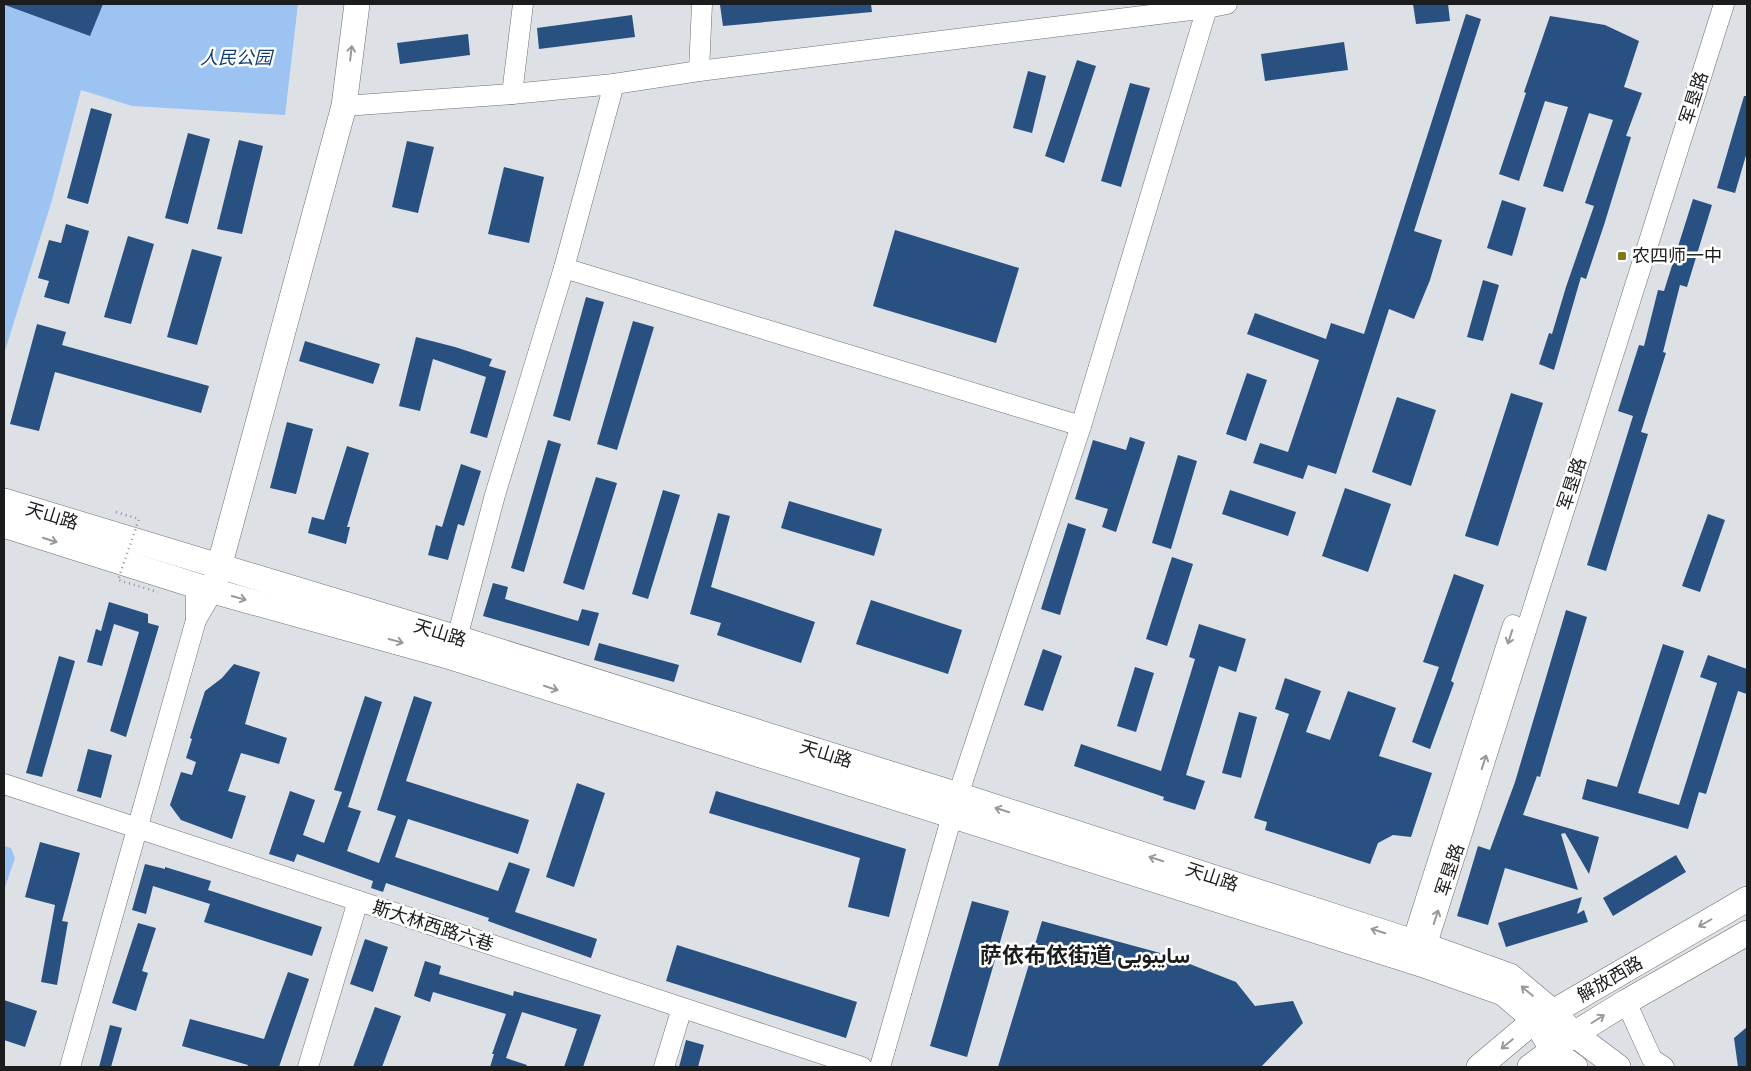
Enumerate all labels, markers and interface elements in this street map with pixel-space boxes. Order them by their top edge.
one-way arrow [346,45,356,61]
park label: 人民公园 [200,46,275,69]
street label: 军垦路 [1674,69,1713,127]
place label: 农四师一中 [1632,244,1722,267]
marker: 农四师一中 [1616,250,1628,262]
street label: 军垦路 [1552,455,1591,513]
street label: 天山路 [23,497,81,534]
one-way arrow [42,536,58,545]
one-way arrow [230,594,246,604]
street label: 天山路 [411,614,469,651]
one-way arrow [1504,628,1514,644]
one-way arrow [387,637,403,647]
one-way arrow [543,684,559,694]
street label: 天山路 [797,735,855,772]
one-way arrow [1480,755,1490,771]
one-way arrow [994,804,1010,814]
street label: 军垦路 [1430,841,1469,899]
one-way arrow [1149,854,1165,864]
street label: 天山路 [1183,857,1241,896]
street label: 斯大林西路六巷 [370,895,497,956]
one-way arrow [1431,910,1441,926]
one-way arrow [1699,919,1713,929]
one-way arrow [1370,925,1386,935]
district label: 萨依布依街道 سايبويى [980,940,1190,969]
street label: 解放西路 [1573,951,1647,1007]
one-way arrow [1521,985,1534,996]
one-way arrow [1591,1014,1605,1024]
one-way arrow [1501,1038,1514,1049]

